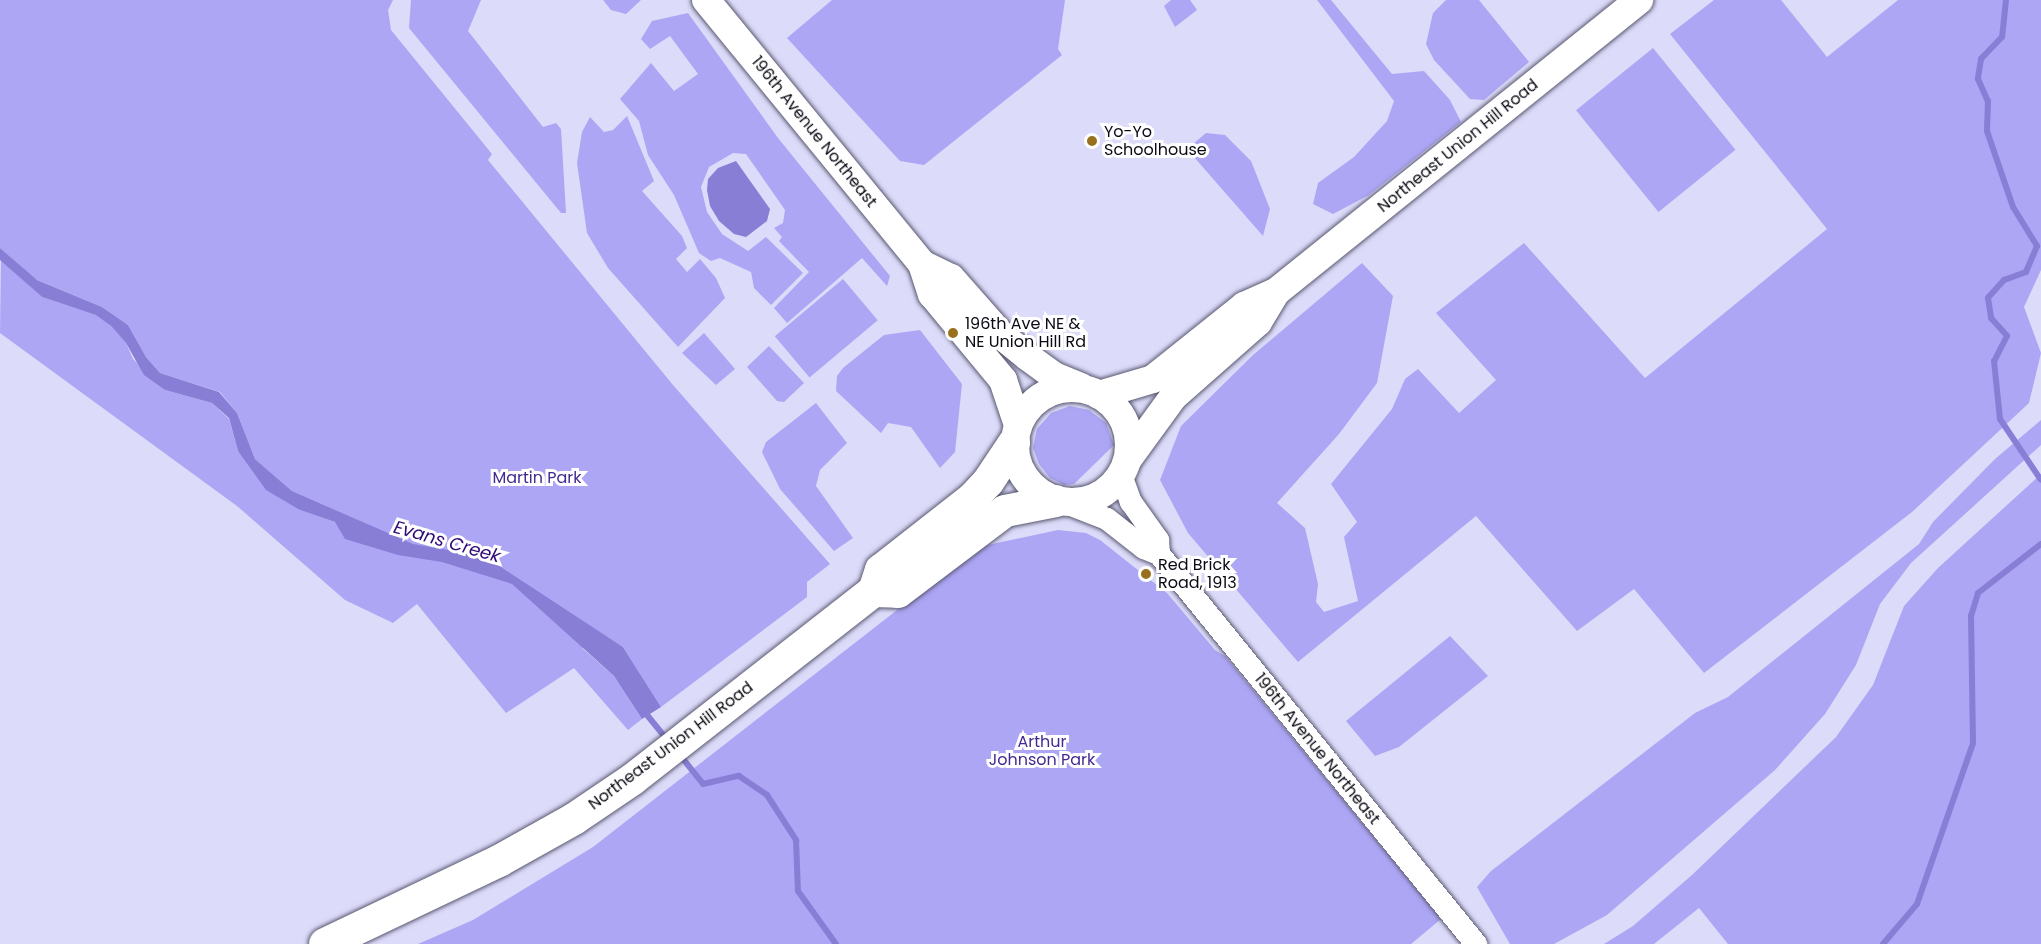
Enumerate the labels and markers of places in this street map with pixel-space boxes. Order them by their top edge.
place label: Yo-Yo Schoolhouse [1104,122,1207,160]
marker: Yo-Yo Schoolhouse [1085,134,1099,148]
place label: 196th Ave NE & NE Union Hill Rd [965,314,1086,352]
marker: 196th Ave NE & NE Union Hill Rd [946,326,960,340]
place label: Red Brick Road, 1913 [1158,555,1237,593]
marker: Red Brick Road, 1913 [1139,567,1153,581]

